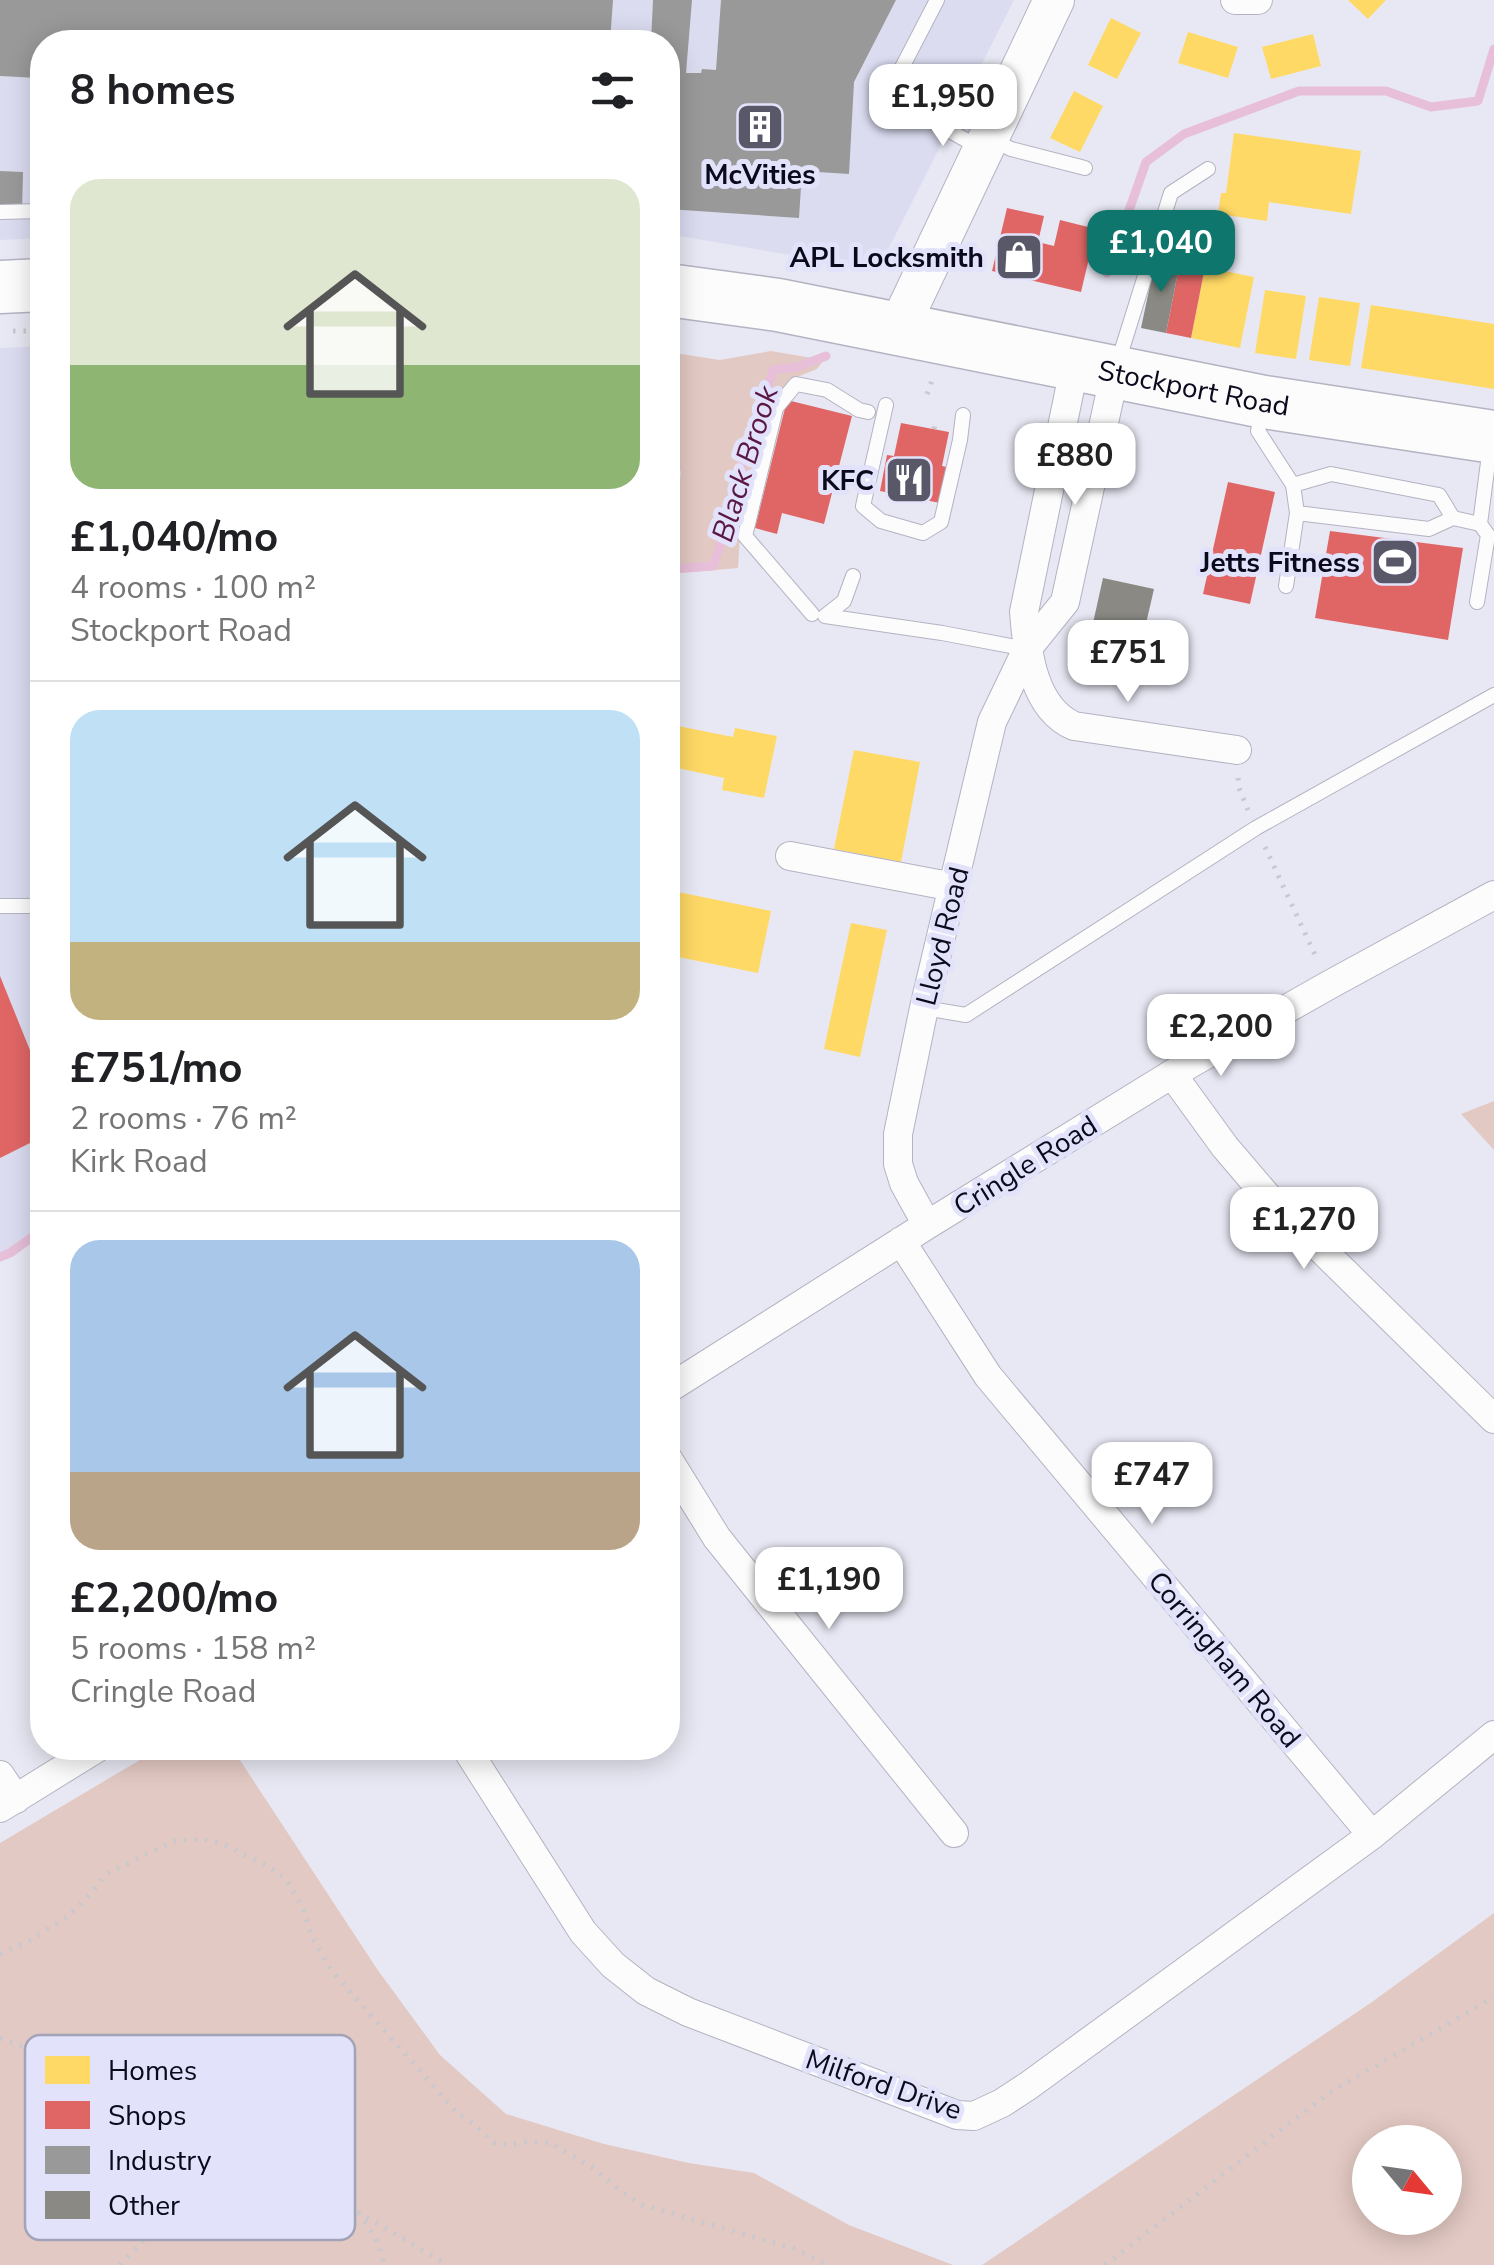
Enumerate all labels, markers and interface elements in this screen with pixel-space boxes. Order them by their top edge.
text: 8 homes [70,62,235,119]
icon: filters [585,63,640,118]
pin: £1,950 [862,64,1024,149]
text: £1,950 [891,75,995,118]
building icon: McVities [734,101,786,153]
place label: McVities [704,156,816,194]
pin: £1,040 [1080,210,1242,295]
text: £1,040 [1109,221,1213,264]
shop icon: APL Locksmith [993,231,1045,283]
place label: APL Locksmith [789,239,984,277]
icon: home [265,244,445,424]
street label: Stockport Road [1095,351,1292,426]
water label: Black Brook [702,380,789,547]
pin: £880 [1016,423,1134,508]
text: £880 [1037,434,1113,477]
restaurant icon: KFC [883,454,935,506]
place label: KFC [821,462,874,500]
text: £1,040/mo [70,509,278,566]
sports icon: Jetts Fitness [1369,536,1421,588]
place label: Jetts Fitness [1199,544,1360,582]
text: 4 rooms · 100 m² [70,566,316,609]
text: Stockport Road [70,609,292,652]
pin: £751 [1069,620,1187,705]
text: £751 [1090,631,1166,674]
icon: home [265,775,445,955]
street label: Lloyd Road [907,863,979,1010]
pin: £2,200 [1140,994,1302,1079]
text: £2,200 [1169,1005,1273,1048]
text: £751/mo [70,1040,242,1097]
text: 2 rooms · 76 m² [70,1097,297,1140]
street label: Cringle Road [946,1107,1105,1225]
text: Kirk Road [70,1140,208,1183]
pin: £1,270 [1223,1187,1385,1272]
text: £1,270 [1252,1198,1356,1241]
icon: home [265,1305,445,1485]
pin: £747 [1093,1442,1211,1527]
text: £747 [1114,1453,1190,1496]
pin: £1,190 [748,1547,910,1632]
text: £1,190 [777,1558,881,1601]
street label: Corringham Road [1139,1563,1309,1756]
text: £2,200/mo [70,1570,278,1627]
text: 5 rooms · 158 m² [70,1627,316,1670]
text: Cringle Road [70,1670,256,1713]
legend [25,2035,355,2240]
street label: Milford Drive [801,2040,967,2129]
text: Homes [108,2052,197,2090]
text: Shops [108,2097,186,2135]
north arrow [1352,2125,1462,2235]
map controls [1352,2125,1462,2235]
text: Industry [108,2142,212,2180]
text: Other [108,2187,180,2225]

